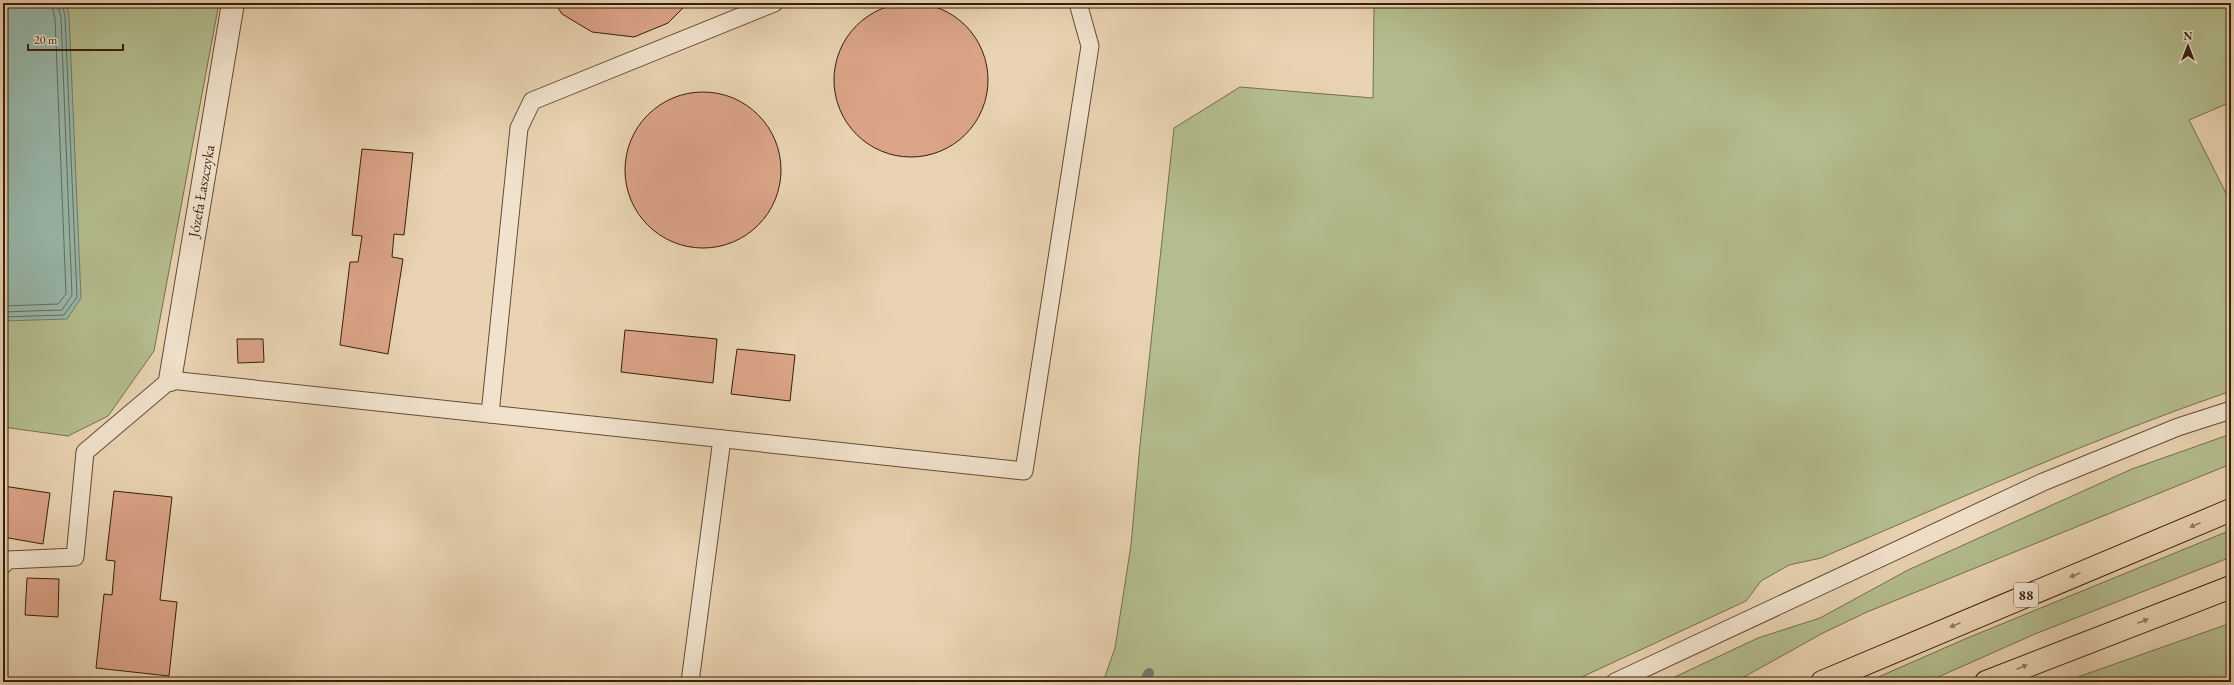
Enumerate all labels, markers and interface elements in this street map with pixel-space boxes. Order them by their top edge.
scale bar [28,26,123,52]
north arrow [2168,26,2208,66]
text: N [2184,29,2193,43]
text: 20 m [34,32,58,48]
street label: Józefa Łaszczyka [183,143,218,241]
one-way arrow [2189,523,2201,529]
one-way arrow [2069,572,2081,578]
road number: 88 [2014,583,2038,607]
one-way arrow [2138,617,2150,623]
one-way arrow [1949,623,1961,629]
one-way arrow [2016,664,2028,670]

